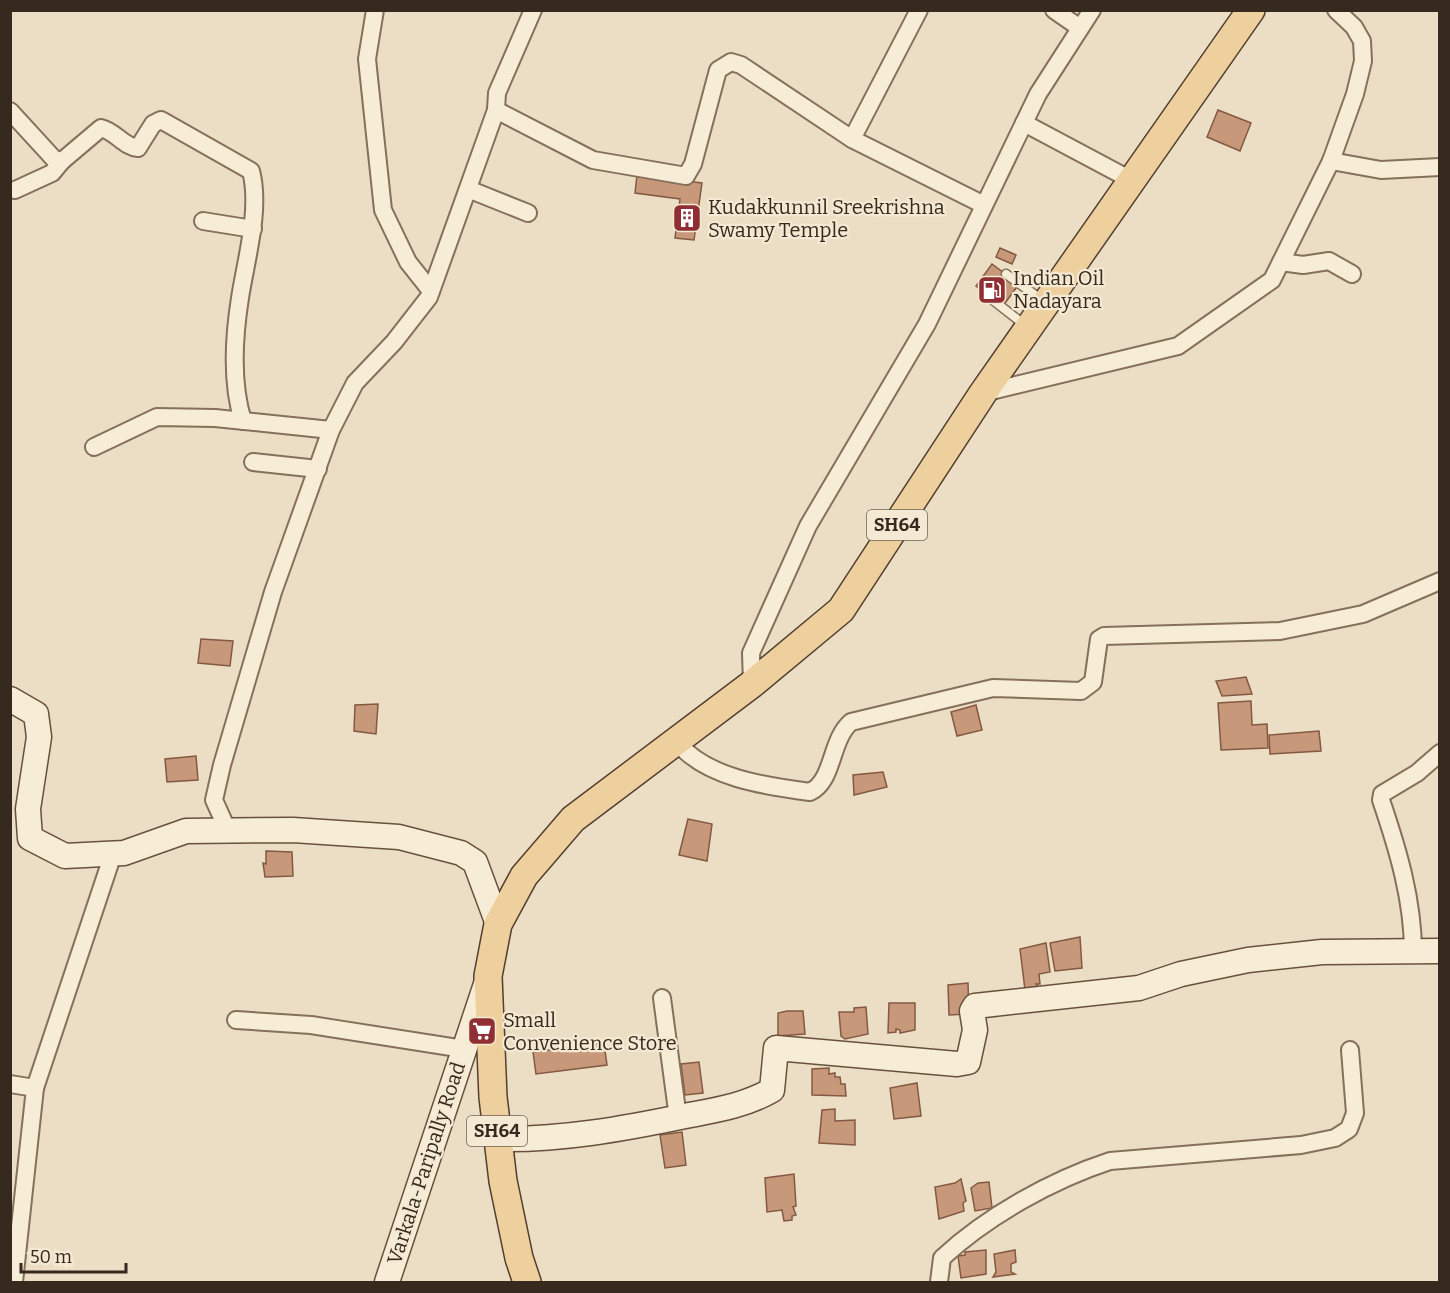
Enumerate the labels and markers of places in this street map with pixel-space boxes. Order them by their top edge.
place label: Kudakkunnil Sreekrishna Swamy Temple [708,195,945,242]
building icon: Kudakkunnil Sreekrishna Swamy Temple [671,202,703,234]
place label: Indian Oil Nadayara [1013,266,1104,313]
fuel station icon: Indian Oil Nadayara [976,274,1008,306]
place label: Small Convenience Store [503,1008,677,1055]
supermarket icon: Small Convenience Store [466,1015,498,1047]

